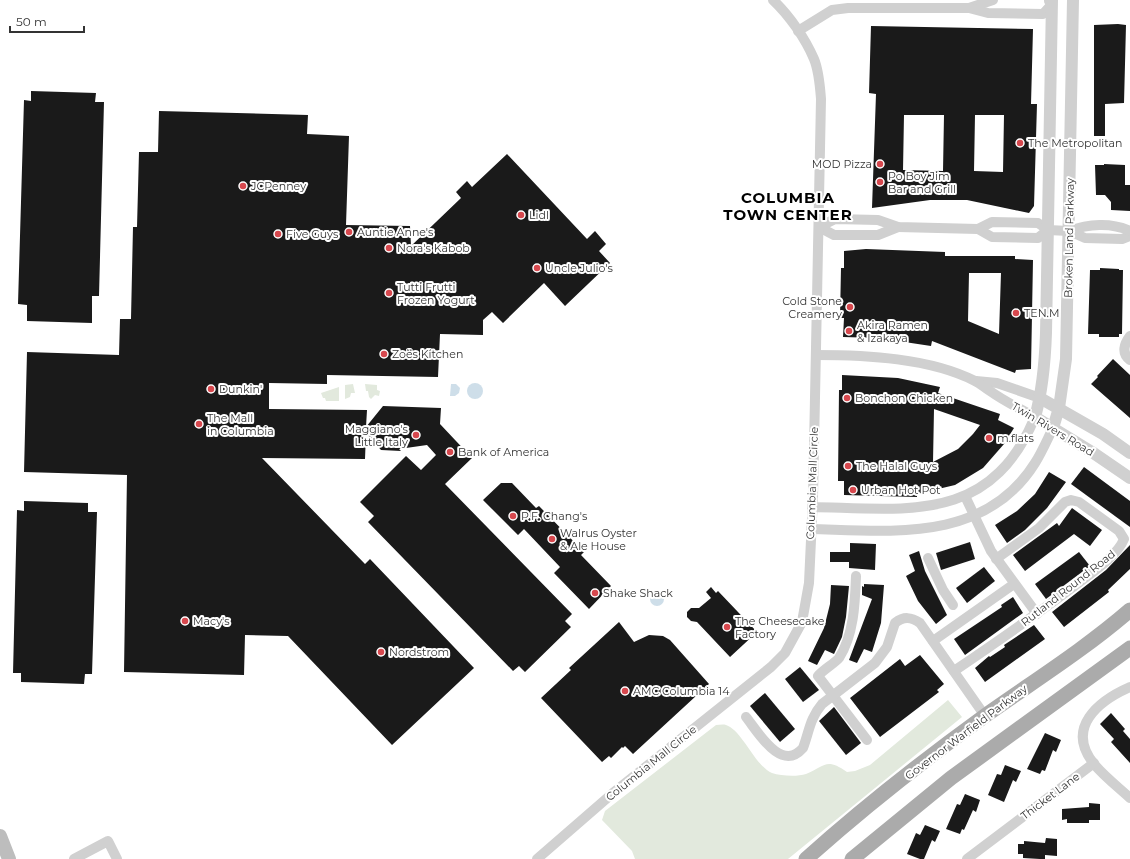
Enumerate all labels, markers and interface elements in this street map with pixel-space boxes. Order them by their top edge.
scale bar [10,8,84,34]
text: 50 m [16,14,47,29]
place label: The Metropolitan [1028,136,1122,150]
marker: The Metropolitan [1015,138,1025,148]
place label: MOD Pizza [812,157,872,171]
marker: MOD Pizza [875,159,885,169]
place label: Po Boy Jim Bar and Grill [888,169,956,196]
marker: Po Boy Jim Bar and Grill [875,177,885,187]
street label: Broken Land Parkway [1061,178,1077,298]
place label: JCPenney [250,179,306,193]
marker: JCPenney [238,181,248,191]
district label: COLUMBIA TOWN CENTER [723,188,853,224]
place label: Lidl [529,208,549,222]
marker: Lidl [516,210,526,220]
place label: Auntie Anne's [357,225,434,239]
place label: Five Guys [286,227,339,241]
marker: Auntie Anne's [344,227,354,237]
marker: Five Guys [273,229,283,239]
place label: Nora's Kabob [397,241,470,255]
marker: Nora's Kabob [384,243,394,253]
place label: Uncle Julio's [545,261,614,275]
marker: Uncle Julio's [532,263,542,273]
place label: Tutti Frutti Frozen Yogurt [397,280,475,307]
marker: Tutti Frutti Frozen Yogurt [384,288,394,298]
place label: Cold Stone Creamery [782,294,842,321]
marker: Cold Stone Creamery [845,302,855,312]
place label: TEN.M [1024,306,1059,320]
marker: TEN.M [1011,308,1021,318]
place label: Akira Ramen & Izakaya [857,318,928,345]
marker: Akira Ramen & Izakaya [844,326,854,336]
place label: Zoës Kitchen [392,347,463,361]
marker: Zoës Kitchen [379,349,389,359]
place label: Dunkin' [219,382,262,396]
marker: Dunkin' [206,384,216,394]
place label: Bonchon Chicken [855,391,953,405]
marker: Bonchon Chicken [842,393,852,403]
street label: Twin Rivers Road [1009,399,1097,459]
place label: The Mall in Columbia [207,411,274,438]
marker: The Mall in Columbia [194,419,204,429]
place label: Maggiano's Little Italy [345,422,409,449]
street label: Columbia Mall Circle [803,426,821,540]
marker: Maggiano's Little Italy [411,430,421,440]
place label: m.flats [997,431,1035,445]
marker: m.flats [984,433,994,443]
place label: Bank of America [458,445,549,459]
marker: Bank of America [445,447,455,457]
place label: The Halal Guys [856,459,938,473]
marker: The Halal Guys [843,461,853,471]
place label: Urban Hot Pot [861,483,941,497]
marker: Urban Hot Pot [848,485,858,495]
place label: P.F. Chang's [521,509,588,523]
marker: P.F. Chang's [508,511,518,521]
place label: Walrus Oyster & Ale House [560,526,637,553]
marker: Walrus Oyster & Ale House [547,534,557,544]
street label: Rutland Round Road [1018,547,1118,629]
place label: Shake Shack [603,586,673,600]
marker: Shake Shack [590,588,600,598]
place label: Macy's [193,614,230,628]
place label: The Cheesecake Factory [735,614,825,641]
marker: Macy's [180,616,190,626]
marker: The Cheesecake Factory [722,622,732,632]
place label: Nordstrom [389,645,449,659]
marker: Nordstrom [376,647,386,657]
street label: Governor Warfield Parkway [902,681,1030,783]
place label: AMC Columbia 14 [633,684,730,698]
marker: AMC Columbia 14 [620,686,630,696]
street label: Columbia Mall Circle [603,722,700,804]
street label: Thicket Lane [1018,769,1083,823]

